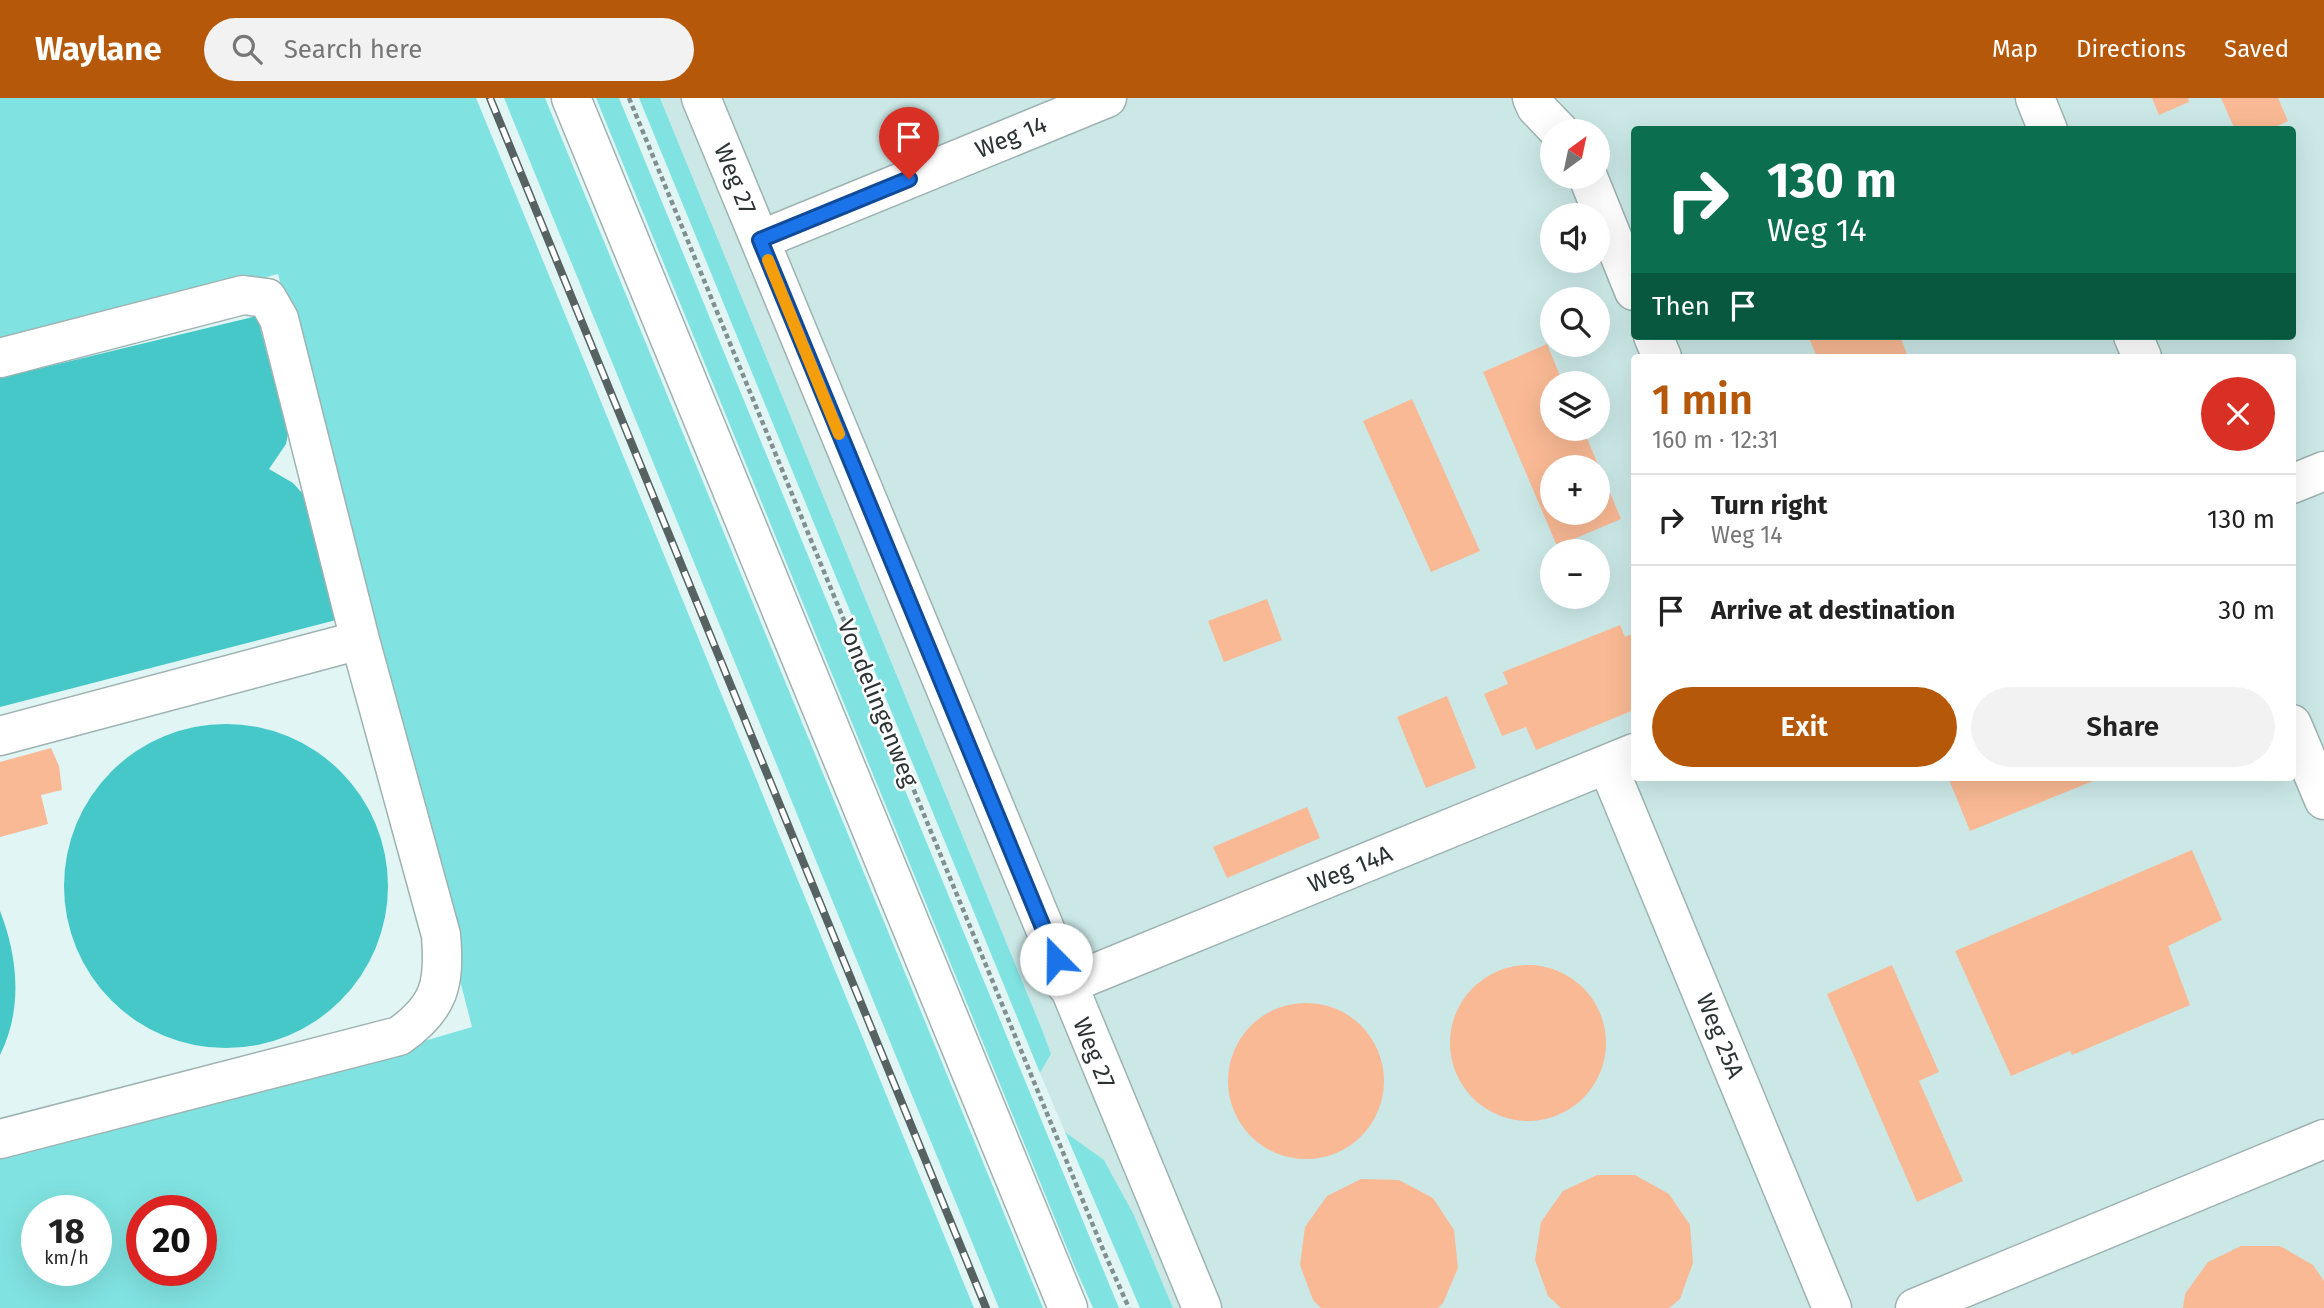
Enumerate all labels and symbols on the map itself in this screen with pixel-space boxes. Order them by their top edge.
pin [879,107,939,179]
street label: Weg 14 [971,110,1051,164]
north arrow [1540,119,1610,189]
street label: Weg 27 [708,140,762,218]
street label: Vondelingenweg [832,615,925,791]
street label: Weg 14A [1304,839,1396,899]
position arrow [1019,922,1093,996]
street label: Weg 25A [1690,989,1750,1083]
street label: Weg 27 [1067,1014,1121,1092]
speed limit sign: 20 [126,1195,217,1286]

